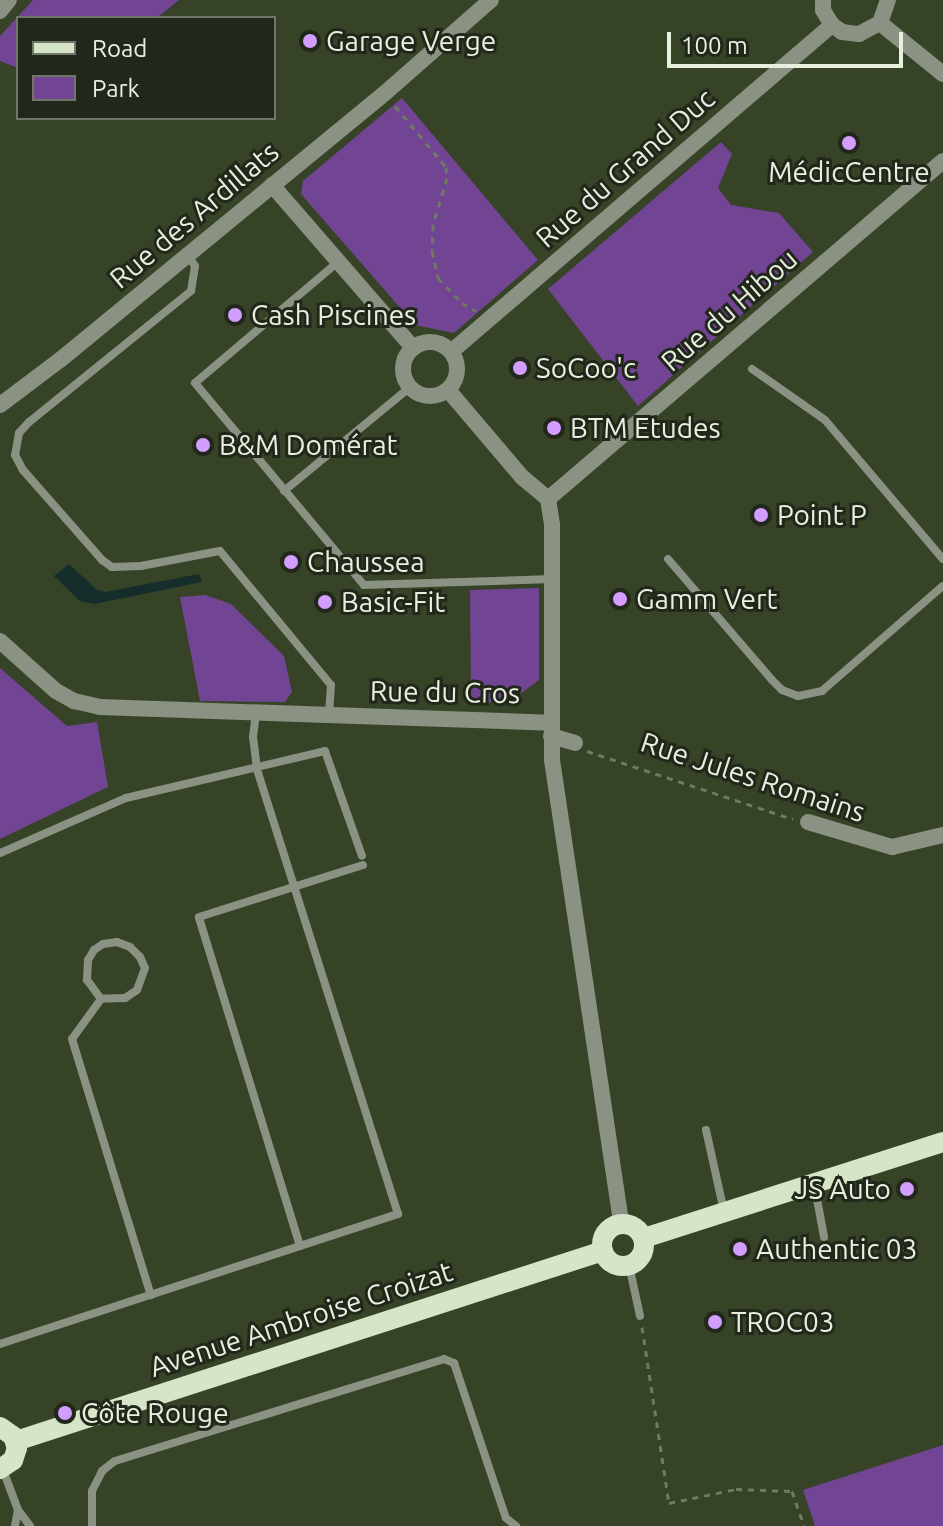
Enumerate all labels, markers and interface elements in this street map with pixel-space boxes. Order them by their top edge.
legend [16,16,276,120]
scale bar [671,16,907,66]
place label: Garage Verge [326,24,496,58]
marker: Garage Verge [301,32,319,50]
text: 100 m [681,32,748,59]
text: Road [92,35,147,62]
text: Park [92,75,140,102]
street label: Rue du Grand Duc [529,81,721,255]
marker: MédicCentre [840,134,858,152]
street label: Rue des Ardillats [103,135,285,295]
place label: MédicCentre [768,155,930,189]
street label: Rue du Hibou [654,242,804,378]
place label: Cash Piscines [251,298,416,332]
marker: Cash Piscines [226,306,244,324]
place label: SoCoo'c [536,351,636,385]
marker: SoCoo'c [511,359,529,377]
place label: BTM Etudes [570,411,721,445]
marker: BTM Etudes [545,419,563,437]
place label: B&M Domérat [219,428,398,462]
marker: B&M Domérat [194,436,212,454]
place label: Point P [777,498,867,532]
marker: Point P [752,506,770,524]
place label: Chaussea [307,545,425,579]
marker: Chaussea [282,553,300,571]
place label: Gamm Vert [636,582,778,616]
place label: Basic-Fit [341,585,445,619]
marker: Gamm Vert [611,590,629,608]
marker: Basic-Fit [316,593,334,611]
street label: Rue du Cros [370,674,520,710]
street label: Rue Jules Romains [637,725,869,829]
place label: JS Auto [795,1172,891,1206]
marker: JS Auto [898,1180,916,1198]
place label: Authentic 03 [756,1232,917,1266]
marker: Authentic 03 [731,1240,749,1258]
street label: Avenue Ambroise Croizat [145,1254,457,1384]
place label: TROC03 [731,1305,834,1339]
marker: TROC03 [706,1313,724,1331]
place label: Côte Rouge [81,1396,229,1430]
marker: Côte Rouge [56,1404,74,1422]

